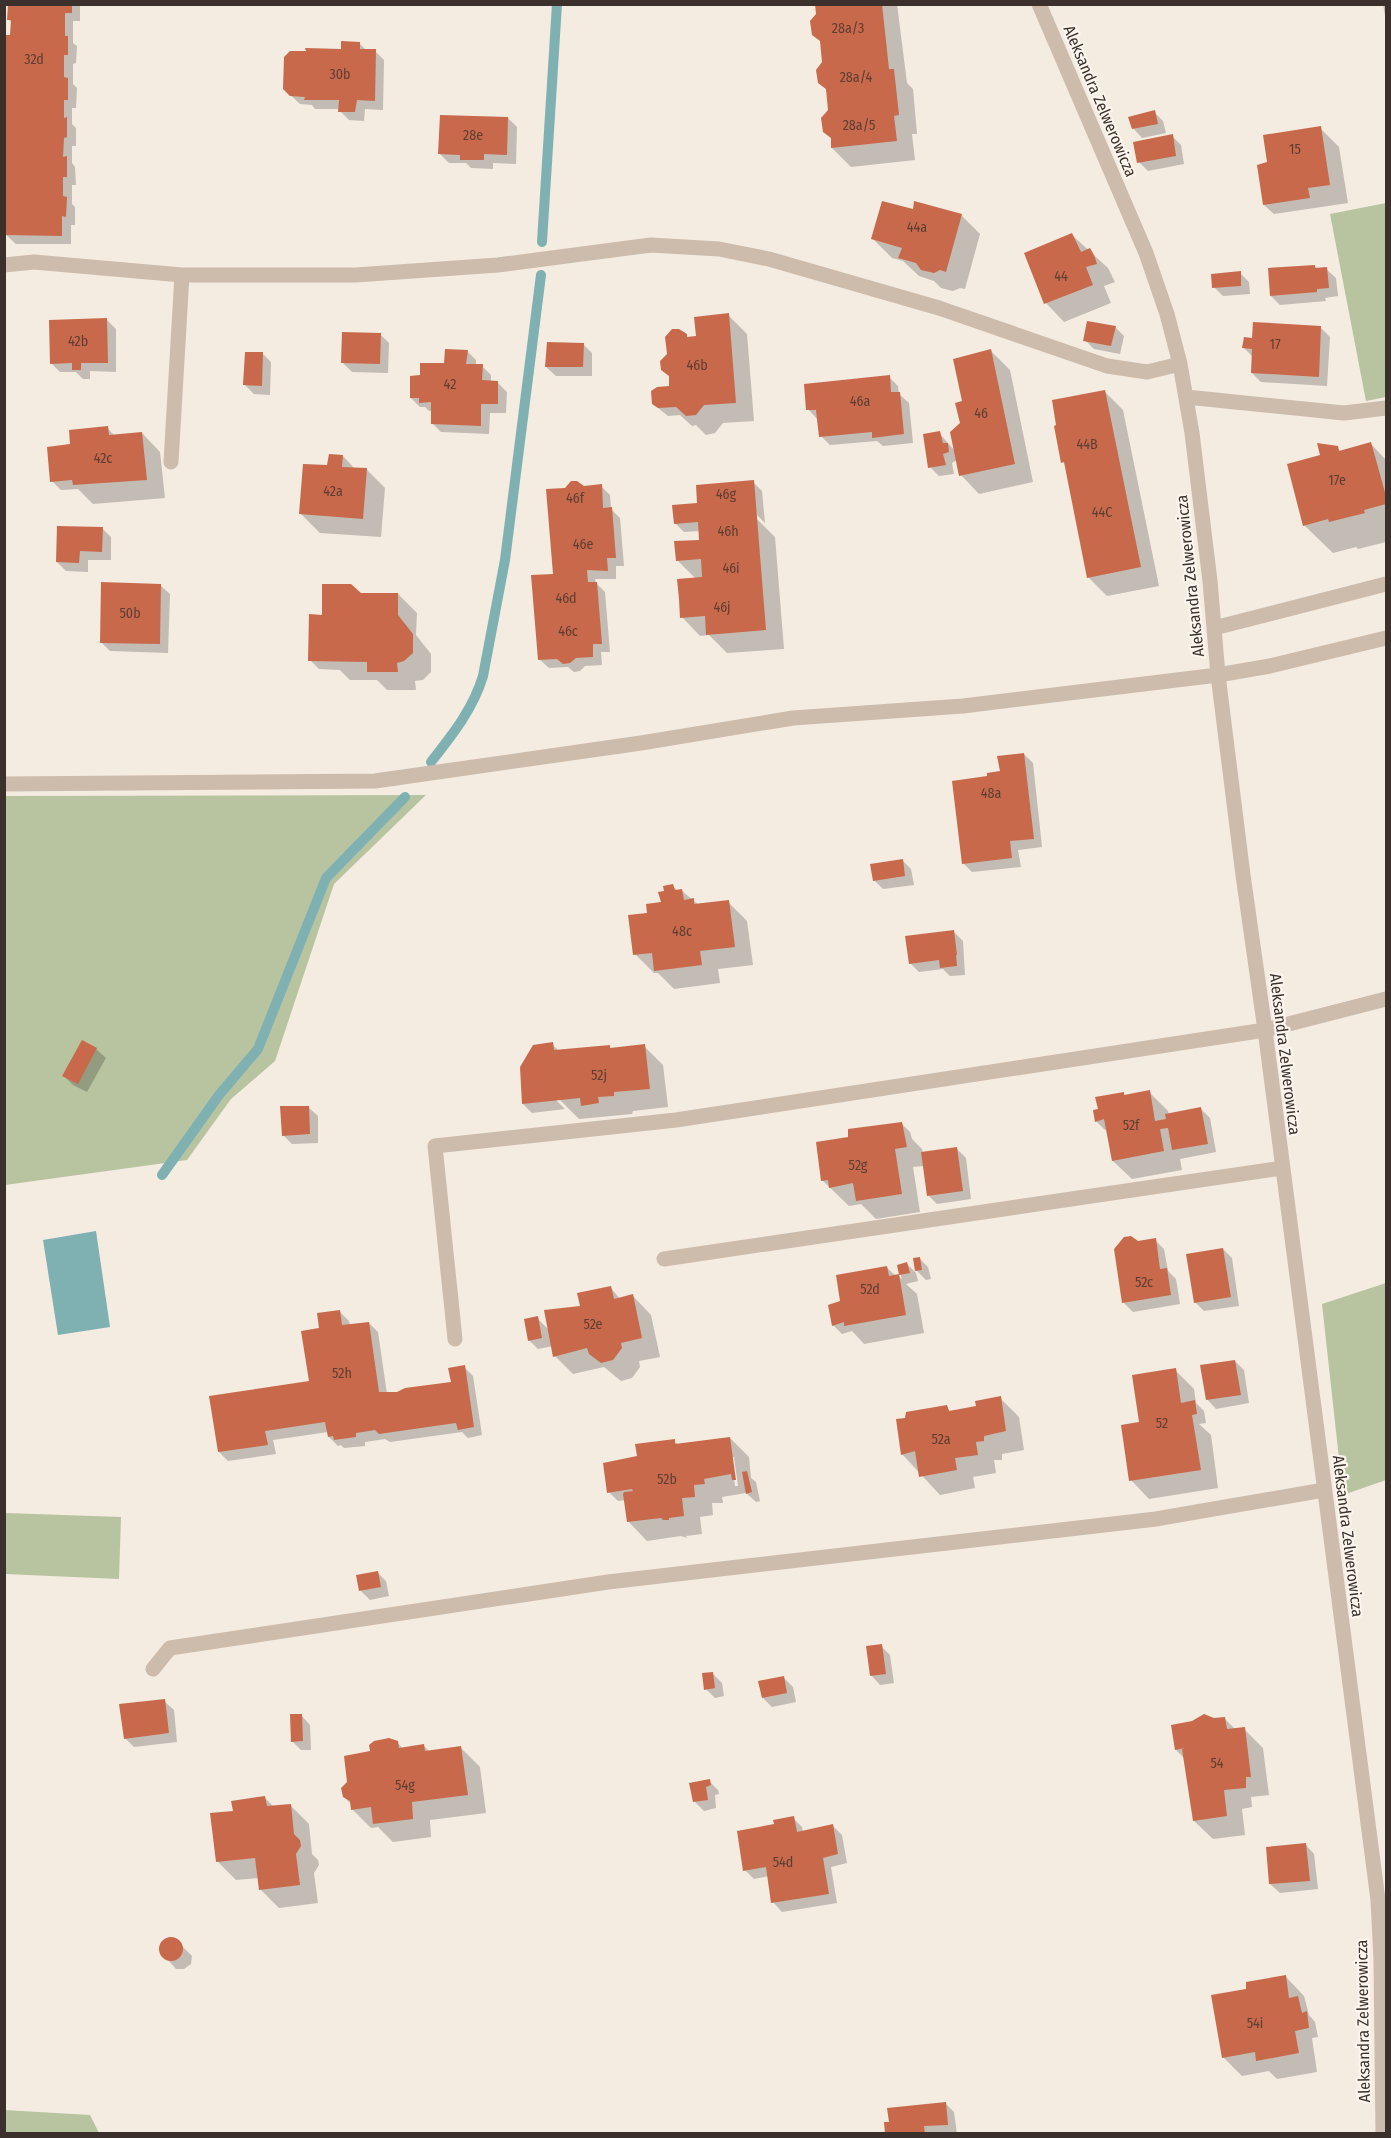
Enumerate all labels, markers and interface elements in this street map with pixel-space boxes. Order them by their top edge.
house number: 28a/3 [832,20,864,37]
street label: Aleksandra Zelwerowicza [1059,22,1141,180]
house number: 32d [24,51,44,68]
house number: 30b [329,66,351,83]
house number: 28a/4 [840,69,873,86]
house number: 28a/5 [843,117,875,134]
house number: 28e [463,127,483,144]
house number: 15 [1289,141,1301,158]
house number: 44a [907,219,927,236]
house number: 44 [1054,268,1068,285]
house number: 42b [68,333,88,350]
house number: 17 [1269,336,1281,353]
house number: 46b [686,357,708,374]
house number: 42 [444,376,456,393]
house number: 46a [850,393,870,410]
house number: 46 [974,405,988,422]
house number: 44B [1076,436,1098,453]
house number: 42c [94,450,112,467]
house number: 17e [1328,472,1346,489]
house number: 42a [323,483,343,500]
house number: 46g [716,486,737,503]
house number: 46f [566,490,586,507]
street label: Aleksandra Zelwerowicza [1172,494,1208,658]
house number: 44C [1092,504,1112,521]
house number: 46h [717,523,739,540]
house number: 46e [573,536,593,553]
house number: 46i [722,560,740,577]
house number: 46d [555,590,577,607]
house number: 46j [713,599,731,616]
house number: 50b [119,605,141,622]
house number: 46c [558,623,578,640]
house number: 48a [981,785,1001,802]
house number: 48c [672,923,692,940]
street label: Aleksandra Zelwerowicza [1266,972,1304,1136]
house number: 52j [591,1067,607,1084]
house number: 52f [1123,1117,1141,1134]
house number: 52g [849,1157,868,1174]
house number: 52c [1135,1274,1153,1291]
house number: 52d [860,1281,880,1298]
house number: 52e [583,1316,603,1333]
house number: 52h [332,1365,352,1382]
house number: 52 [1156,1415,1168,1432]
house number: 52a [931,1431,951,1448]
street label: Aleksandra Zelwerowicza [1329,1454,1367,1618]
house number: 52b [657,1471,677,1488]
house number: 54 [1210,1755,1224,1772]
house number: 54g [395,1777,415,1794]
house number: 54d [773,1854,793,1871]
street label: Aleksandra Zelwerowicza [1352,1939,1374,2103]
house number: 54i [1247,2015,1263,2032]

